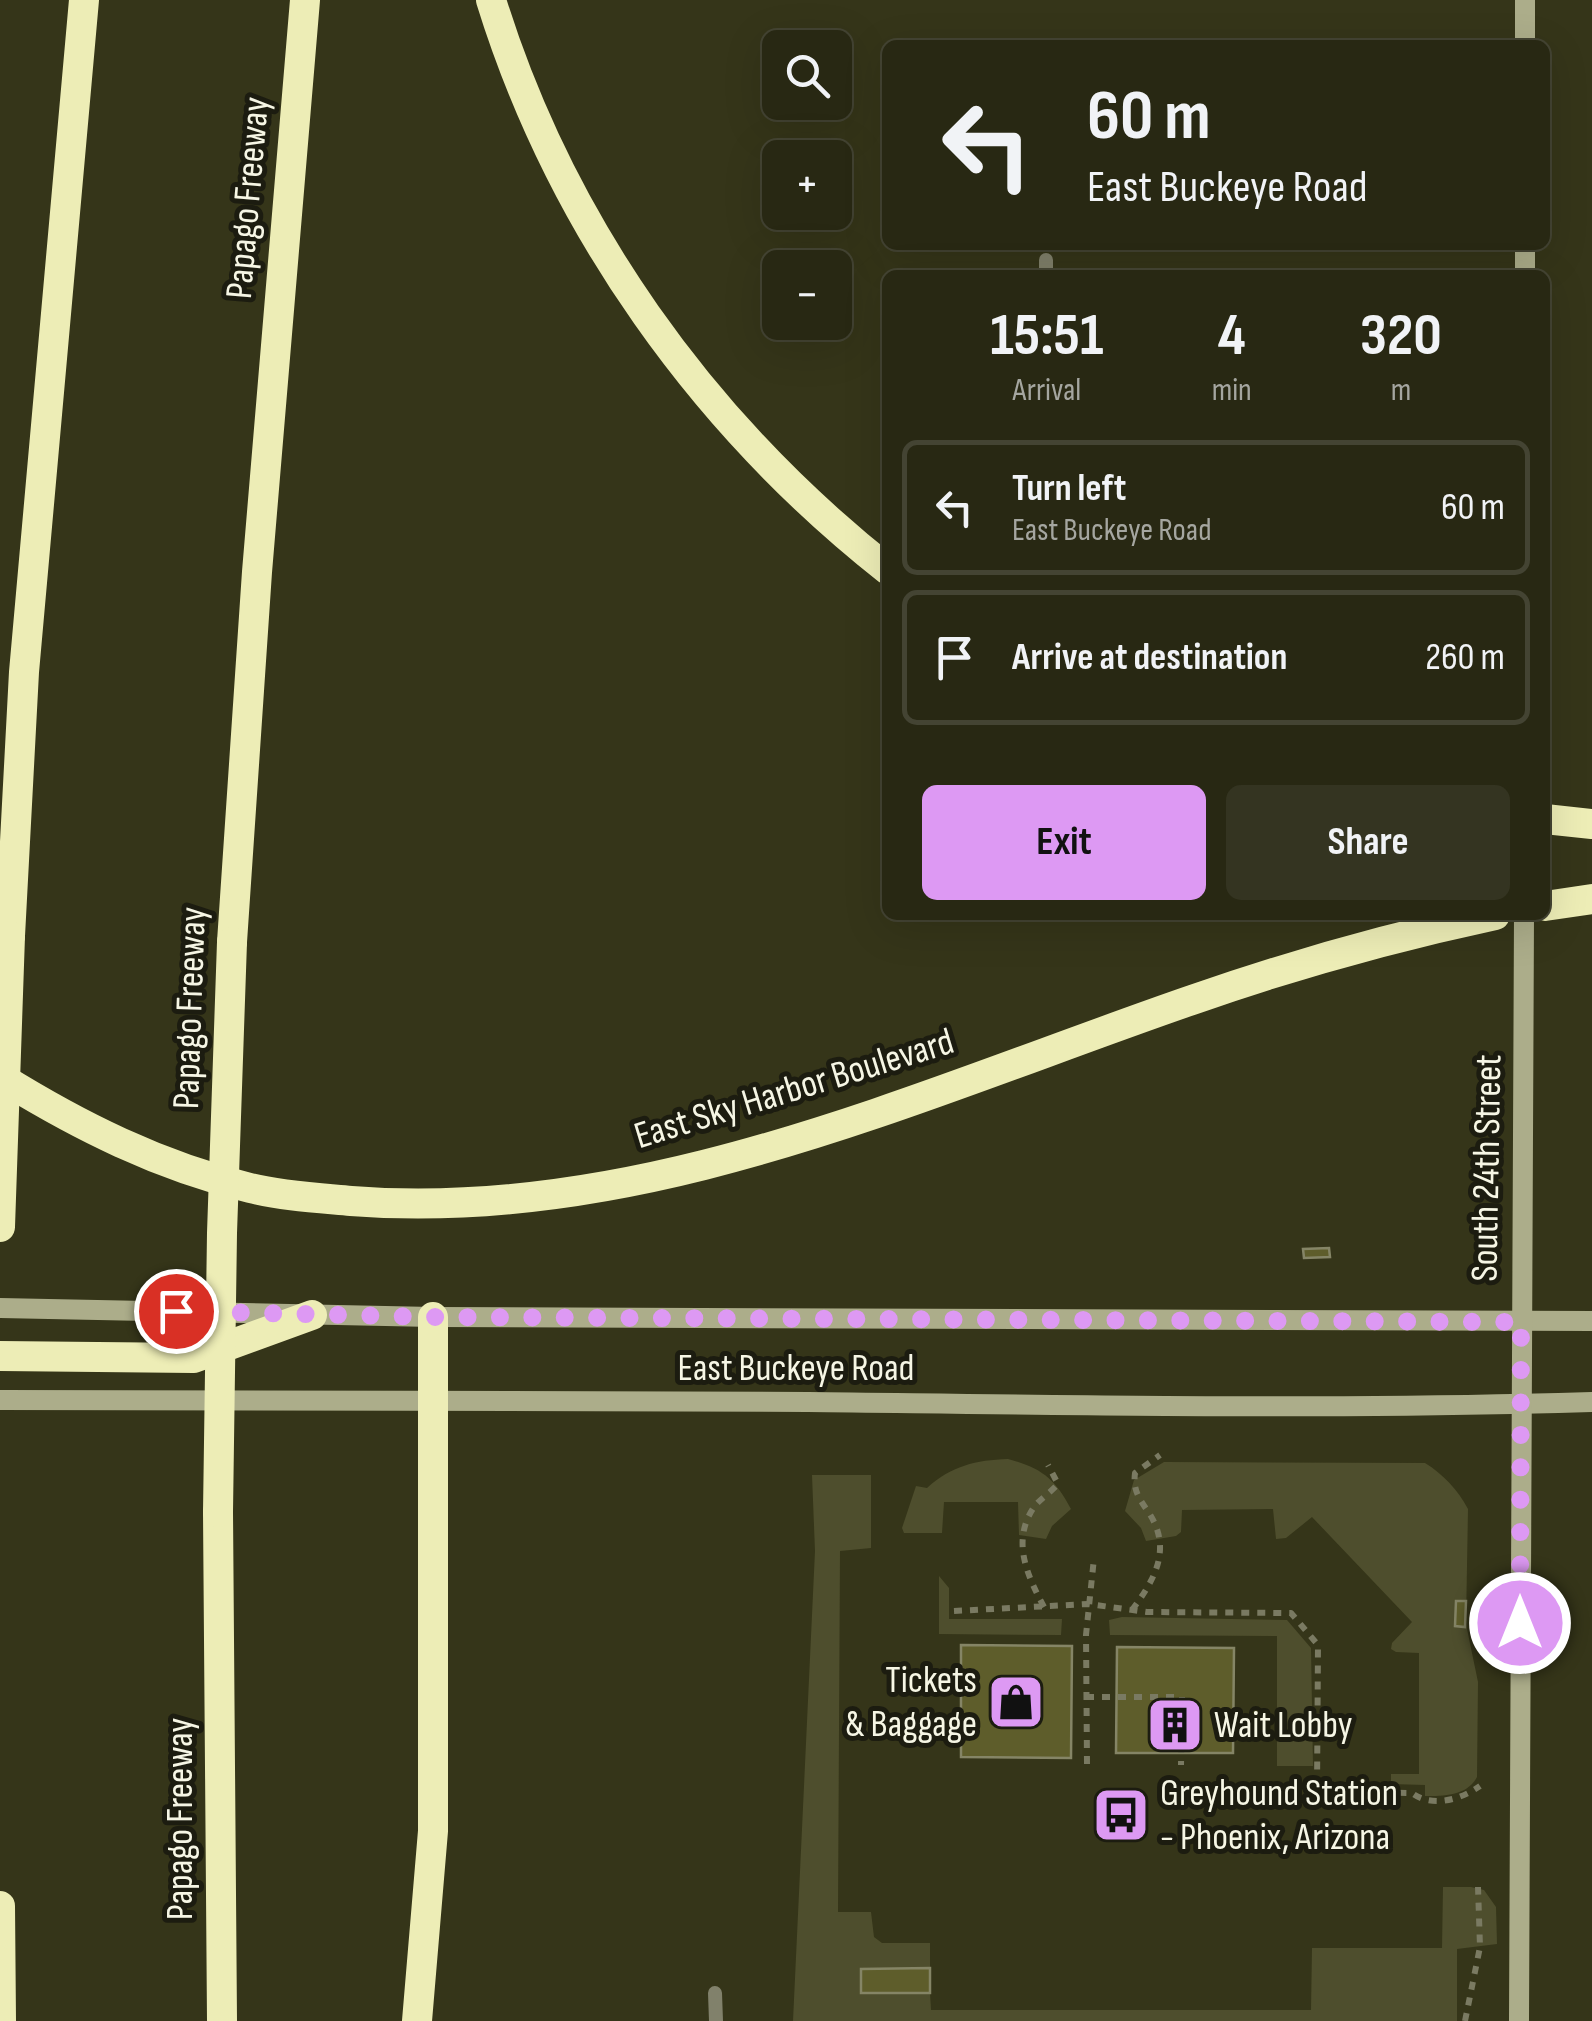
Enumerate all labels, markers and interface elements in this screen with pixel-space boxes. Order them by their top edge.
map controls [762,30,852,340]
button: search [762,30,852,120]
text: 60 m [1087,75,1211,159]
icon: left [922,80,1052,210]
street label: Papago Freeway [217,95,279,301]
button: + [762,140,852,230]
text: East Buckeye Road [1087,160,1368,215]
button: − [762,250,852,340]
text: 15:51 [990,300,1103,372]
text: 4 [1218,300,1246,372]
text: 320 [1360,300,1442,372]
text: Arrival [1012,371,1081,410]
text: min [1212,371,1252,410]
text: m [1391,371,1411,410]
text: Turn left [1012,466,1126,511]
icon: left [927,480,982,535]
text: 60 m [1441,485,1505,530]
text: East Buckeye Road [1012,511,1212,550]
icon: arrive [927,630,982,685]
text: Arrive at destination [1012,635,1287,680]
text: 260 m [1425,635,1505,680]
button: Exit [922,785,1206,900]
button: Share [1226,785,1510,900]
street label: Papago Freeway [164,906,216,1110]
street label: East Sky Harbor Boulevard [629,1019,959,1159]
street label: South 24th Street [1463,1054,1511,1282]
pin [134,1269,219,1354]
icon: arrive [149,1284,204,1339]
street label: East Buckeye Road [678,1346,914,1391]
position arrow [1468,1571,1572,1675]
place label: Tickets & Baggage [845,1658,977,1747]
shop icon: Tickets & Baggage [986,1672,1046,1732]
building icon: Wait Lobby [1145,1695,1205,1755]
place label: Wait Lobby [1214,1703,1353,1748]
street label: Papago Freeway [158,1718,203,1920]
place label: Greyhound Station - Phoenix, Arizona [1160,1771,1398,1860]
bus stop icon: Greyhound Station - Phoenix, Arizona [1091,1785,1151,1845]

